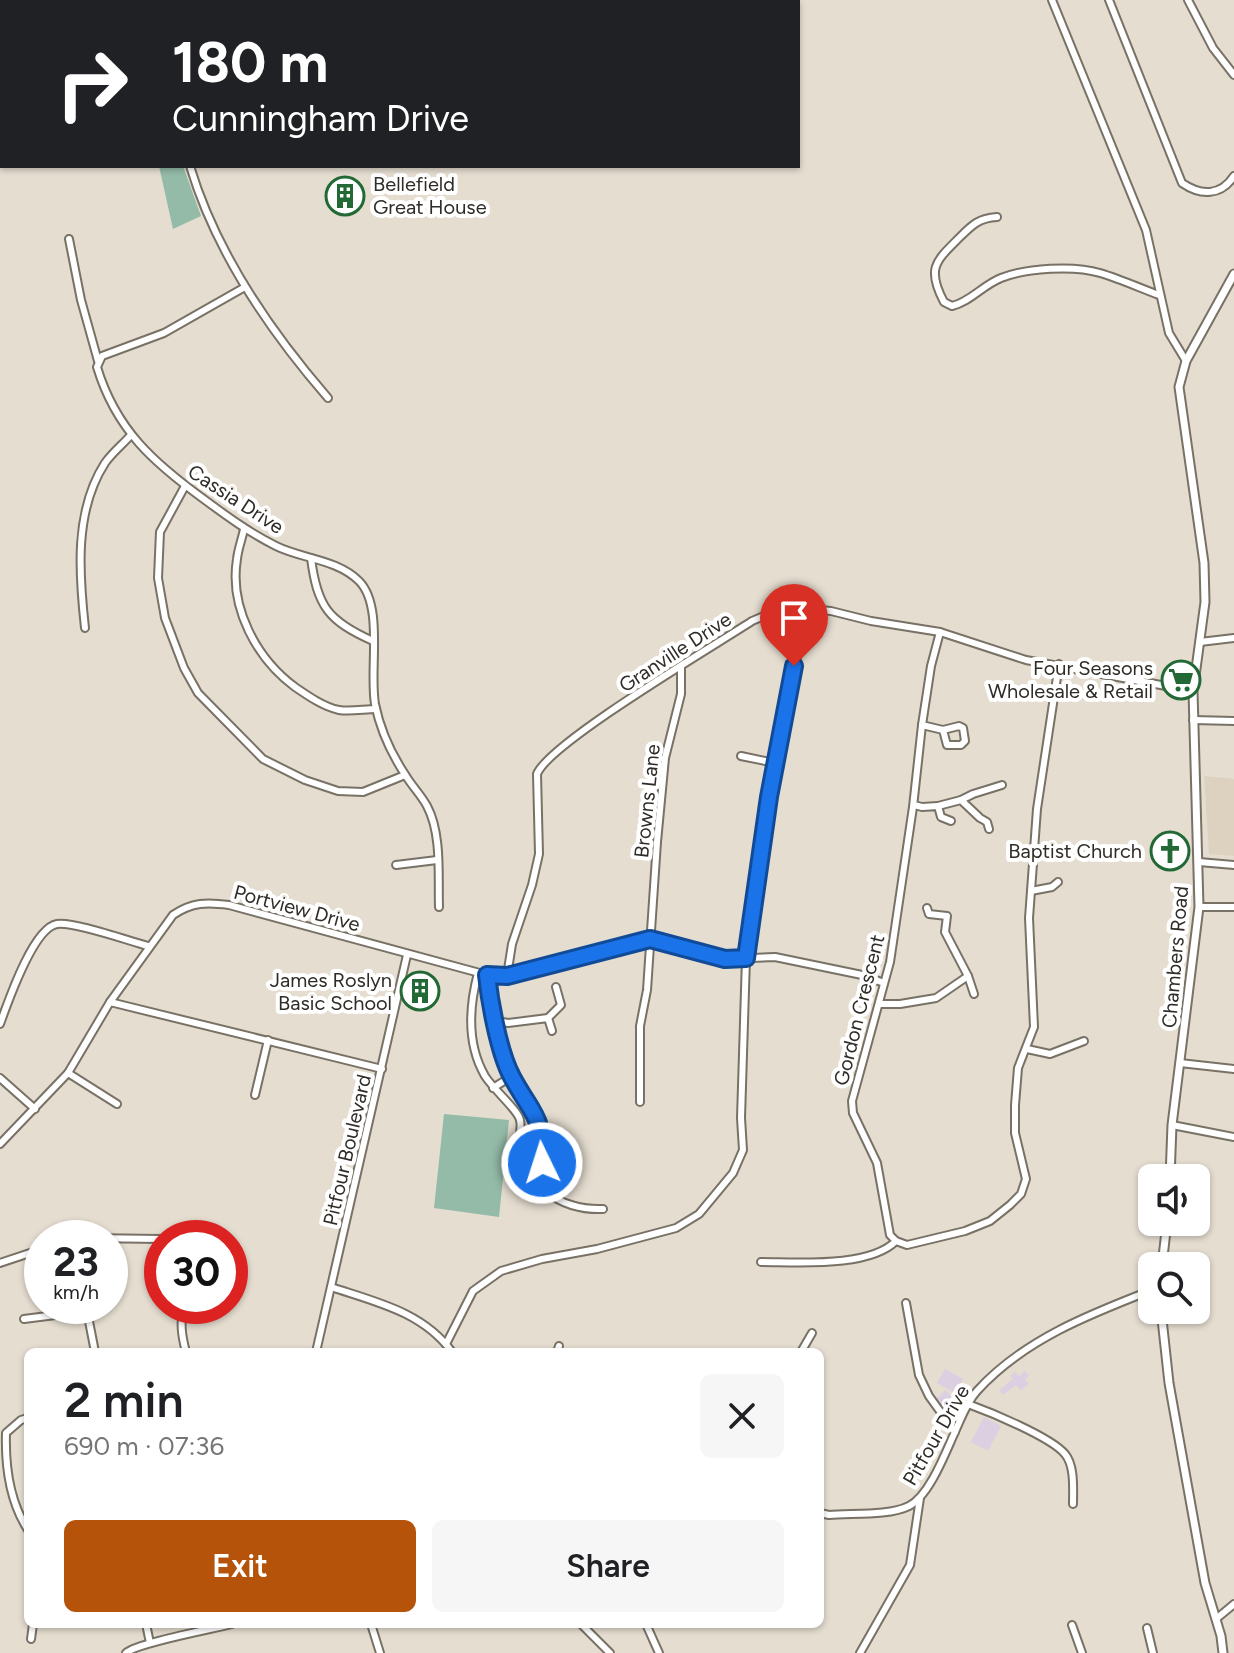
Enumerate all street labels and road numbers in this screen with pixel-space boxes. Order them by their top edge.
street label: Cassia Drive [184,459,288,539]
street label: Granville Drive [614,607,736,697]
street label: Browns Lane [629,743,665,859]
street label: Portview Drive [231,880,363,936]
street label: Chambers Road [1157,885,1193,1029]
street label: Gordon Crescent [829,932,889,1088]
street label: Pitfour Boulevard [318,1072,376,1228]
street label: Pitfour Drive [898,1381,974,1489]

